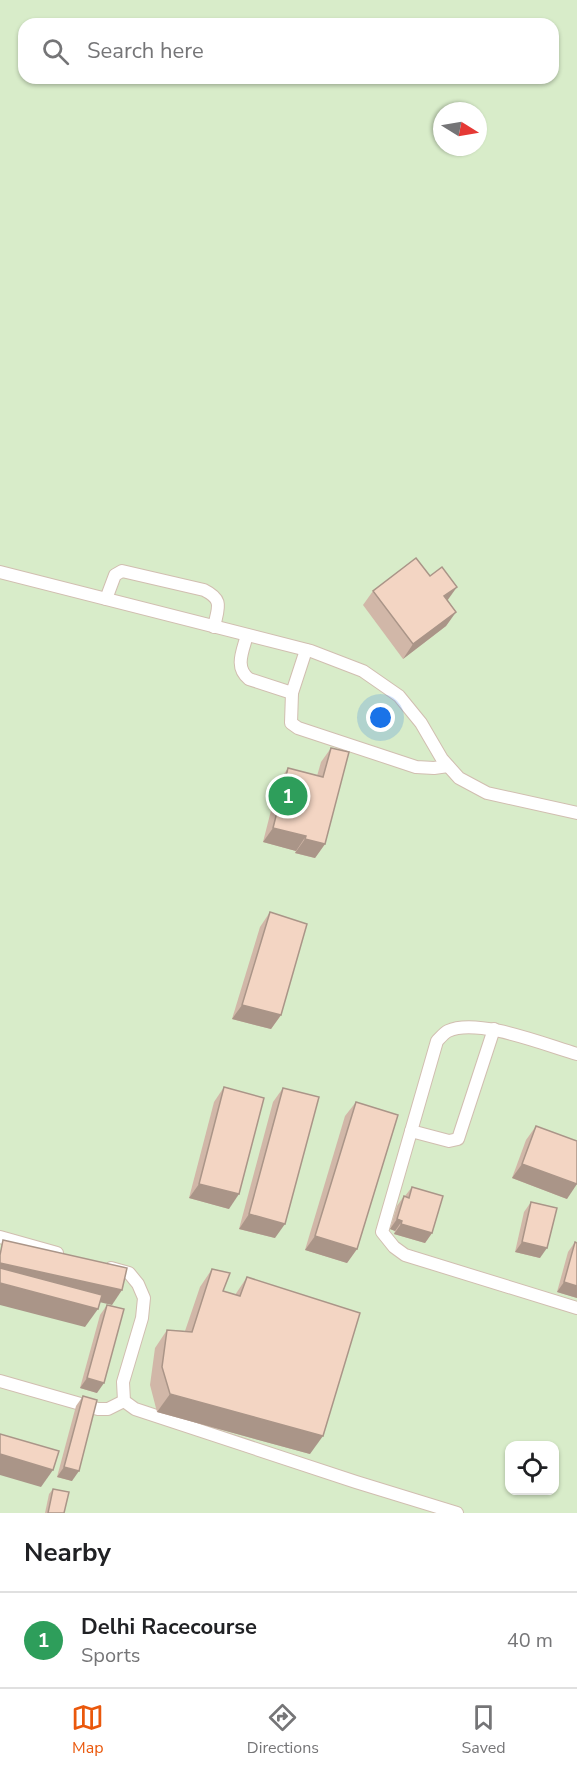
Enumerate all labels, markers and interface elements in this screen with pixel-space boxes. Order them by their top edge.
search box [18,18,559,84]
icon: search [39,35,72,68]
text: Search here [87,36,204,66]
north arrow [433,102,487,156]
your location [366,703,395,732]
pin: 1 [268,774,308,818]
map controls [505,1441,559,1495]
button: locate [505,1441,559,1495]
text: Nearby [24,1535,111,1570]
text: Delhi Racecourse [81,1612,257,1642]
text: 1 [38,1627,50,1654]
text: 40 m [507,1627,553,1654]
text: Sports [81,1642,140,1669]
tab: Map [71,1701,104,1759]
tab: Directions [247,1701,319,1759]
tab: Saved [462,1701,506,1759]

